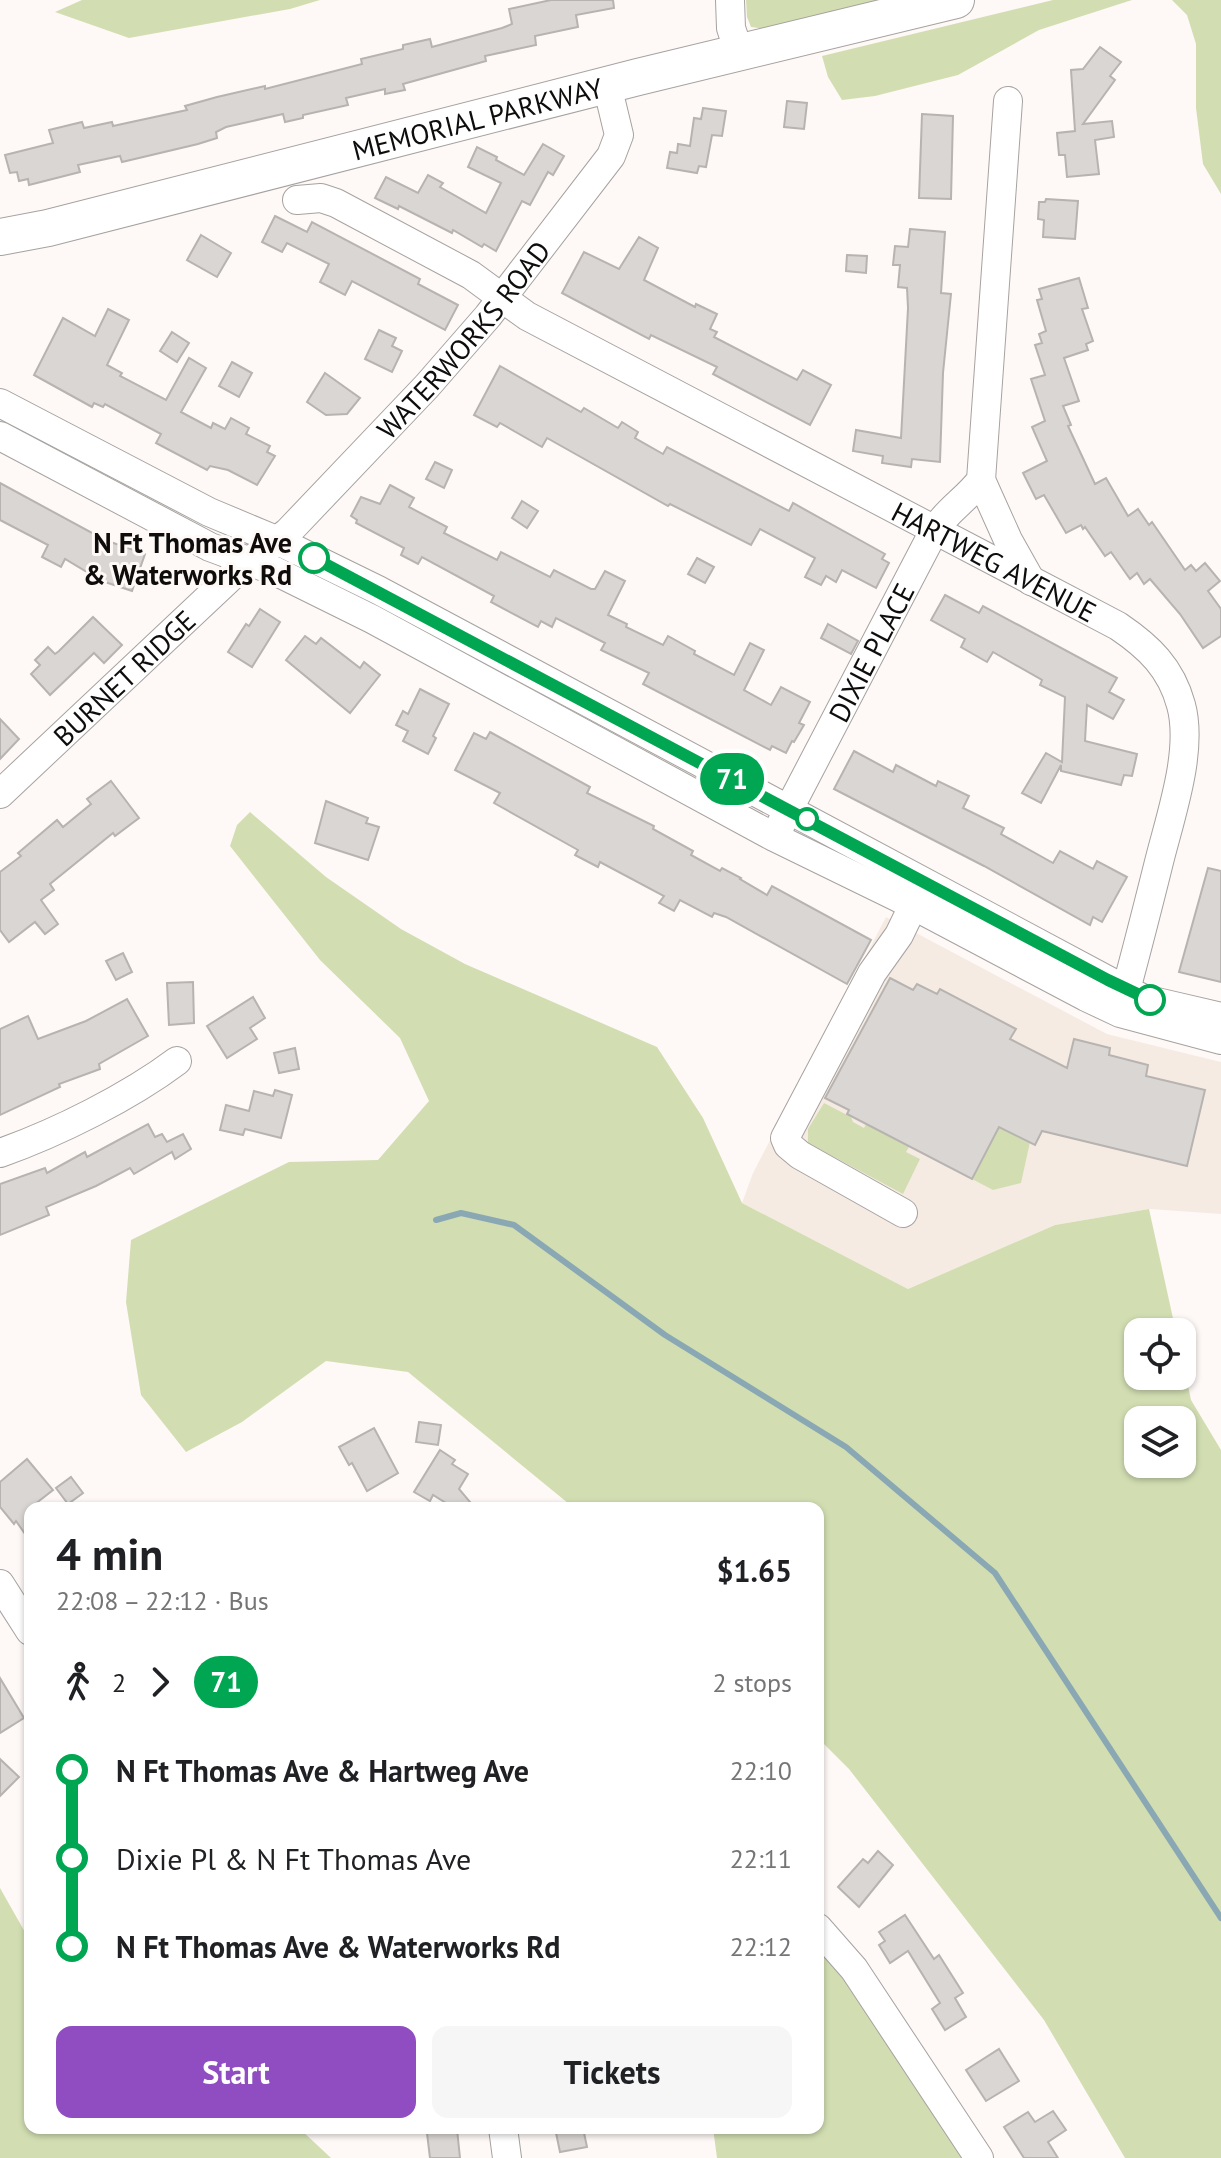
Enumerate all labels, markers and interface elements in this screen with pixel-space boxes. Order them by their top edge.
street label: MEMORIAL PARKWAY [348,68,607,168]
street label: WATERWORKS ROAD [368,233,558,447]
street label: HARTWEG AVENUE [886,492,1103,630]
place label: N Ft Thomas Ave & Waterworks Rd [83,524,292,593]
marker: N Ft Thomas Ave & Waterworks Rd [299,543,329,573]
street label: DIXIE PLACE [819,577,922,728]
street label: BURNET RIDGE [45,602,203,753]
line badge: 71 [696,753,768,805]
text: 71 [716,760,748,797]
unlabelled marker [796,808,818,830]
unlabelled marker [1135,985,1165,1015]
map controls [1124,1318,1196,1478]
button: locate [1124,1318,1196,1390]
button: layers [1124,1406,1196,1478]
text: 4 min [56,1525,163,1582]
text: $1.65 [717,1551,792,1590]
text: 22:08 – 22:12 · Bus [56,1584,269,1617]
icon: walk [56,1660,100,1704]
icon: forward [138,1660,182,1704]
text: 71 [210,1663,242,1700]
text: 2 [112,1666,126,1699]
text: 2 stops [712,1666,792,1699]
text: N Ft Thomas Ave & Hartweg Ave [116,1751,529,1790]
text: 22:10 [730,1754,792,1787]
text: Dixie Pl & N Ft Thomas Ave [116,1839,471,1878]
text: 22:11 [730,1842,792,1875]
text: N Ft Thomas Ave & Waterworks Rd [116,1927,560,1966]
text: 22:12 [730,1930,792,1963]
button: Start [56,2026,416,2118]
button: Tickets [432,2026,792,2118]

